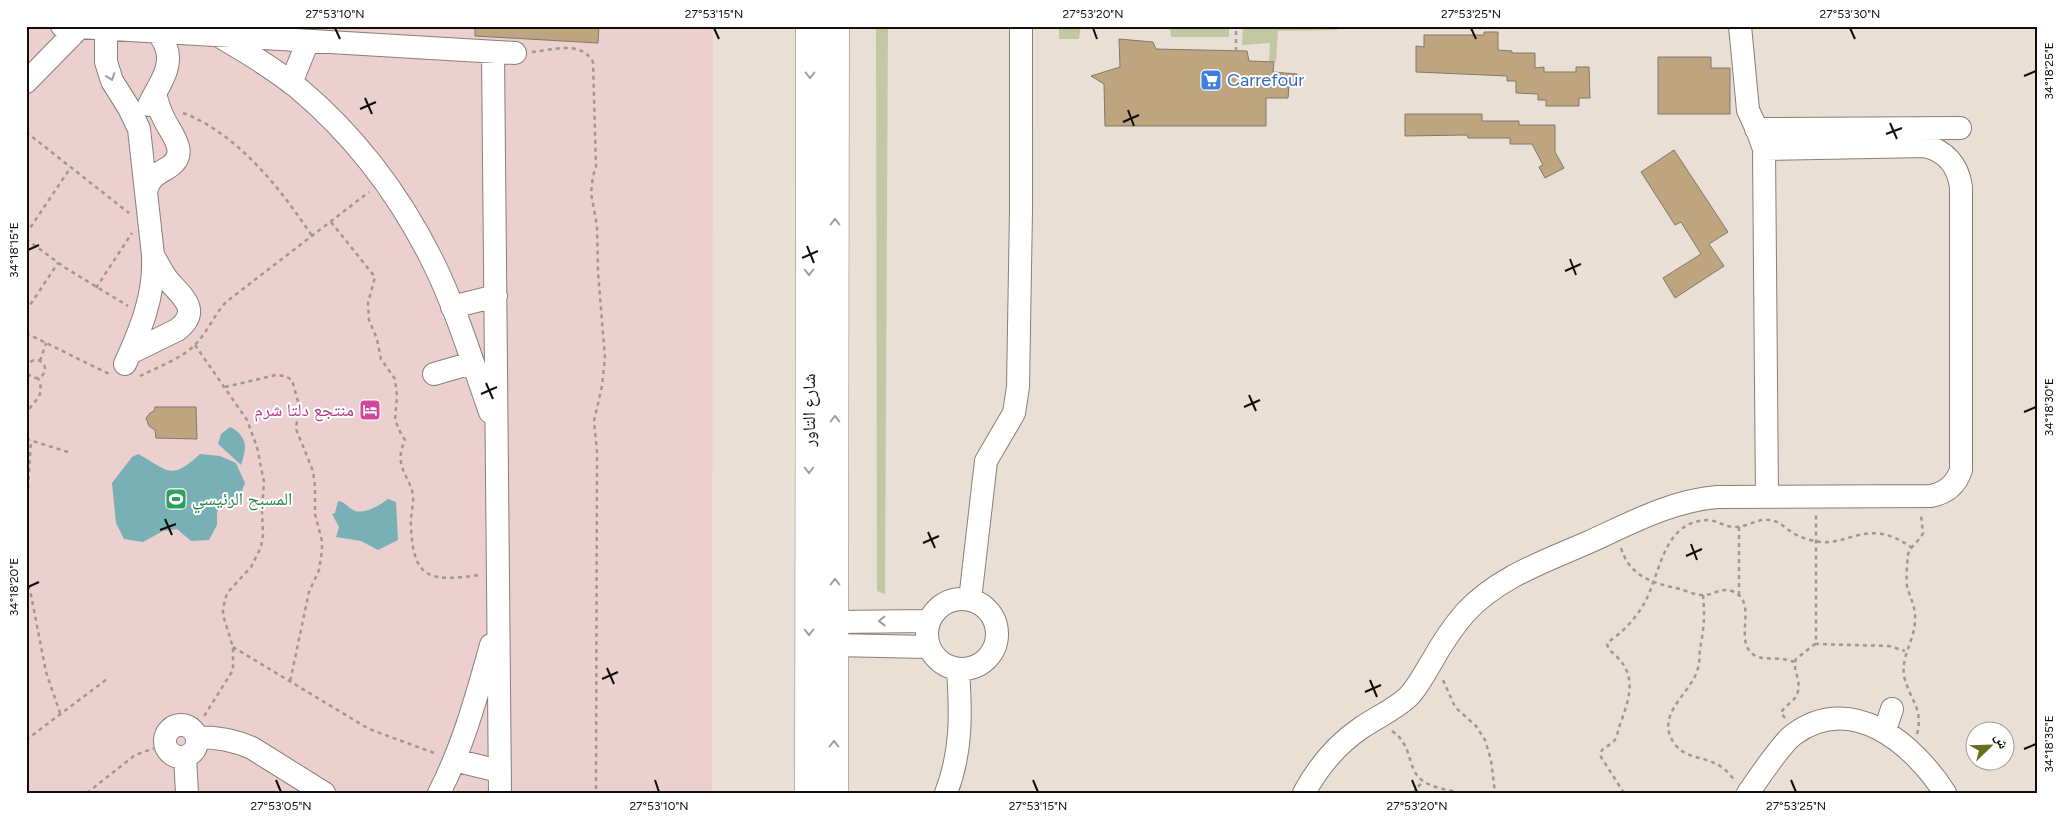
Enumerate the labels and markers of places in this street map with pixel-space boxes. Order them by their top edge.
supermarket icon: Carrefour [1199,68,1223,92]
place label: Carrefour [1227,69,1304,91]
hotel icon: منتجع دلتا شرم [358,398,382,422]
place label: منتجع دلتا شرم [254,399,354,422]
sports icon: المسبح الرئيسي [164,487,188,511]
place label: المسبح الرئيسي [192,488,292,514]

